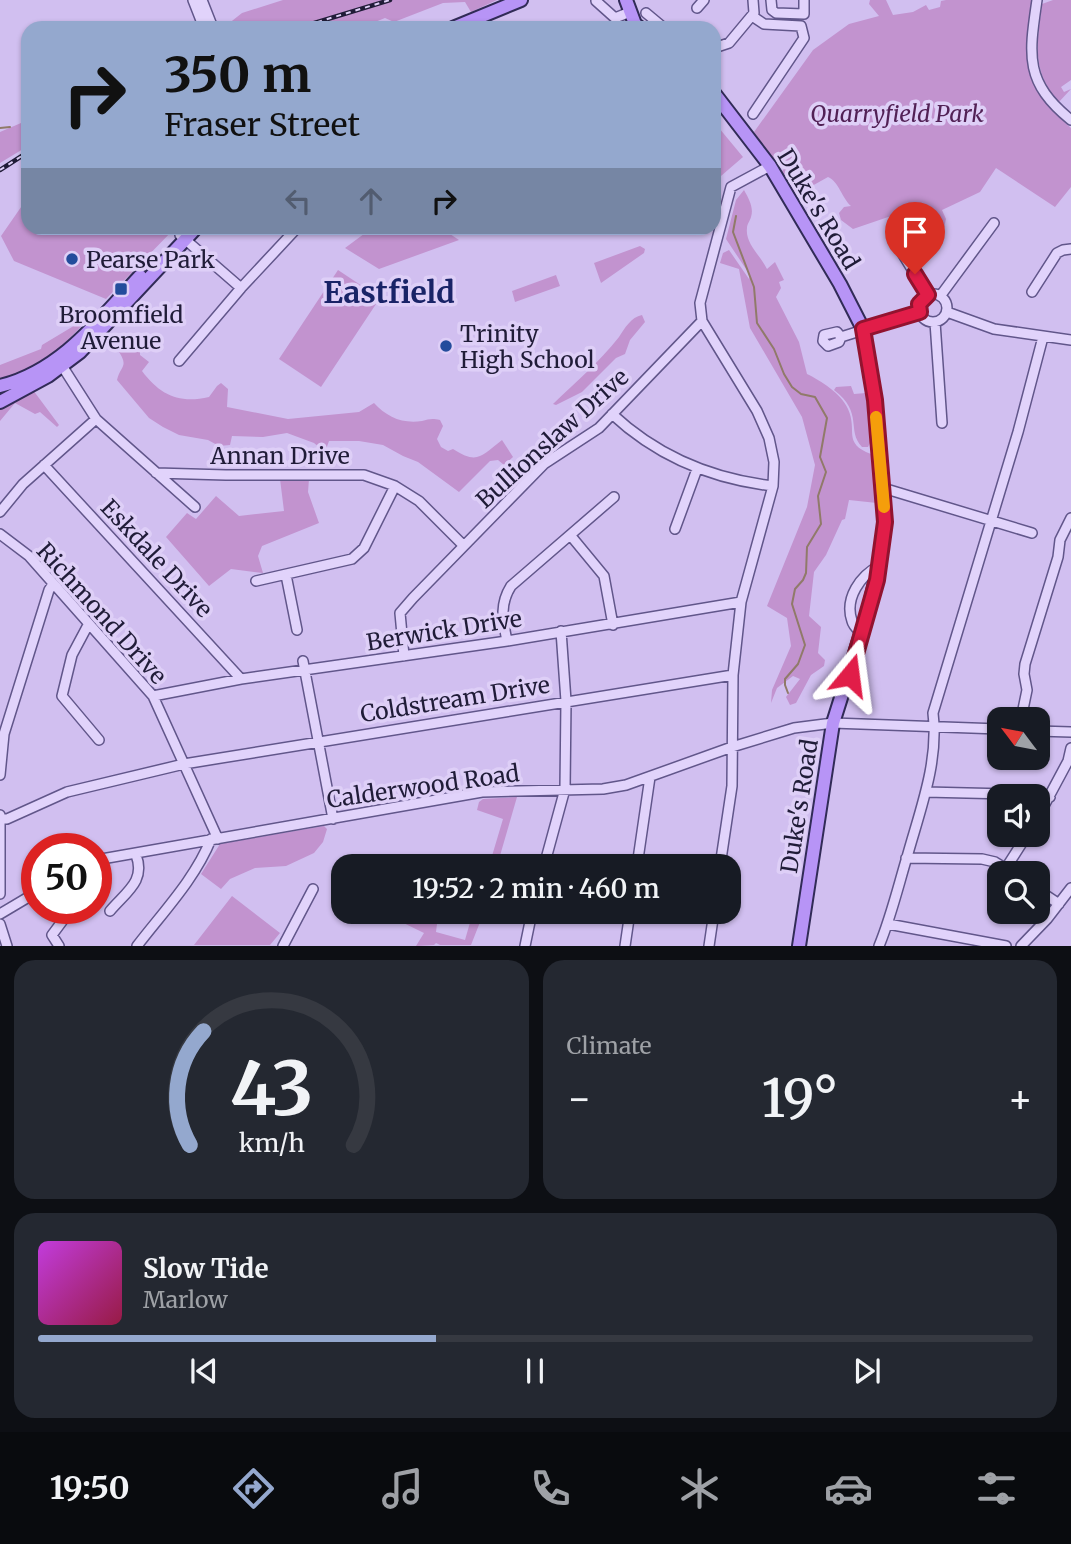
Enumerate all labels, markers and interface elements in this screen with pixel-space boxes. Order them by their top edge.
text: 350 m [164,44,311,105]
icon: right [49,49,140,140]
park label: Quarryfield Park [810,99,984,128]
text: Fraser Street [164,105,360,145]
street label: Duke's Road [772,144,866,275]
icon: left [279,182,317,220]
icon: ahead [352,182,390,220]
icon: right [425,182,463,220]
pin [885,202,945,274]
icon: arrive [896,213,934,251]
place label: Pearse Park [86,245,215,274]
marker: Pearse Park [64,251,80,267]
district label: Eastfield [323,273,455,311]
marker: Broomfield Avenue [113,281,129,297]
place label: Broomfield Avenue [59,300,183,355]
place label: Trinity High School [460,319,595,374]
marker: Trinity High School [438,338,454,354]
street label: Bullionslaw Drive [470,362,634,514]
street label: Annan Drive [209,441,350,470]
street label: Eskdale Drive [95,493,219,623]
street label: Richmond Drive [31,536,173,690]
street label: Berwick Drive [364,603,524,657]
position arrow [813,638,887,712]
street label: Coldstream Drive [358,670,552,728]
north arrow [987,707,1050,770]
map controls [987,707,1050,924]
street label: Duke's Road [774,737,824,875]
street label: Calderwood Road [325,758,521,814]
button: sound [987,784,1050,847]
speed limit sign: 50 [21,833,112,924]
button: search [987,861,1050,924]
text: 19:52 · 2 min · 460 m [412,872,660,905]
text: Climate [567,1031,652,1060]
text: 43 [230,1044,313,1136]
text: 19° [761,1066,838,1131]
text: − [567,1075,592,1122]
text: + [1008,1075,1033,1122]
text: km/h [238,1127,304,1159]
text: Slow Tide [143,1252,269,1285]
text: Marlow [143,1285,228,1314]
icon: previous [185,1352,223,1390]
icon: pause [516,1352,554,1390]
icon: next [848,1352,886,1390]
icon: directions [229,1464,278,1513]
icon: music [378,1464,427,1513]
icon: phone [526,1464,575,1513]
icon: climate [675,1464,724,1513]
icon: car [824,1464,873,1513]
icon: filters [972,1464,1021,1513]
text: 19:50 [50,1468,130,1508]

